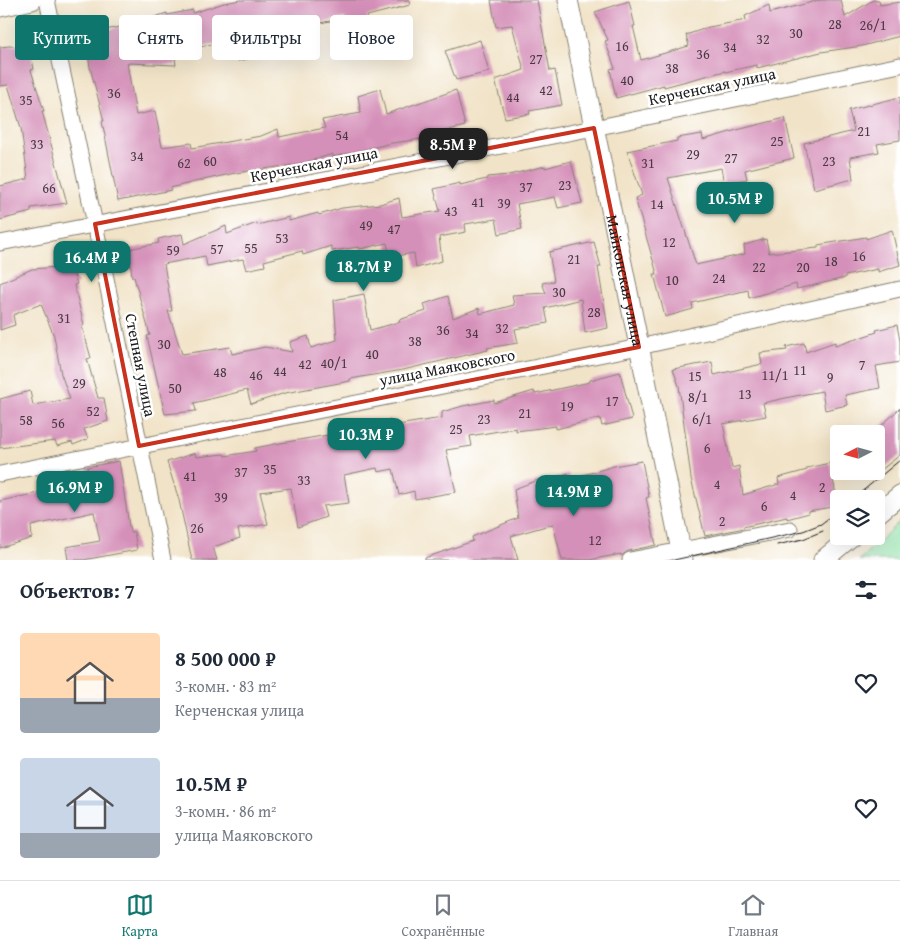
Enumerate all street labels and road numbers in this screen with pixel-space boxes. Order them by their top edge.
street label: Керченская улица [646,61,778,111]
street label: Керченская улица [248,140,380,188]
street label: Майкопская улица [600,212,651,348]
street label: Степная улица [119,311,163,419]
street label: улица Маяковского [376,342,517,392]

